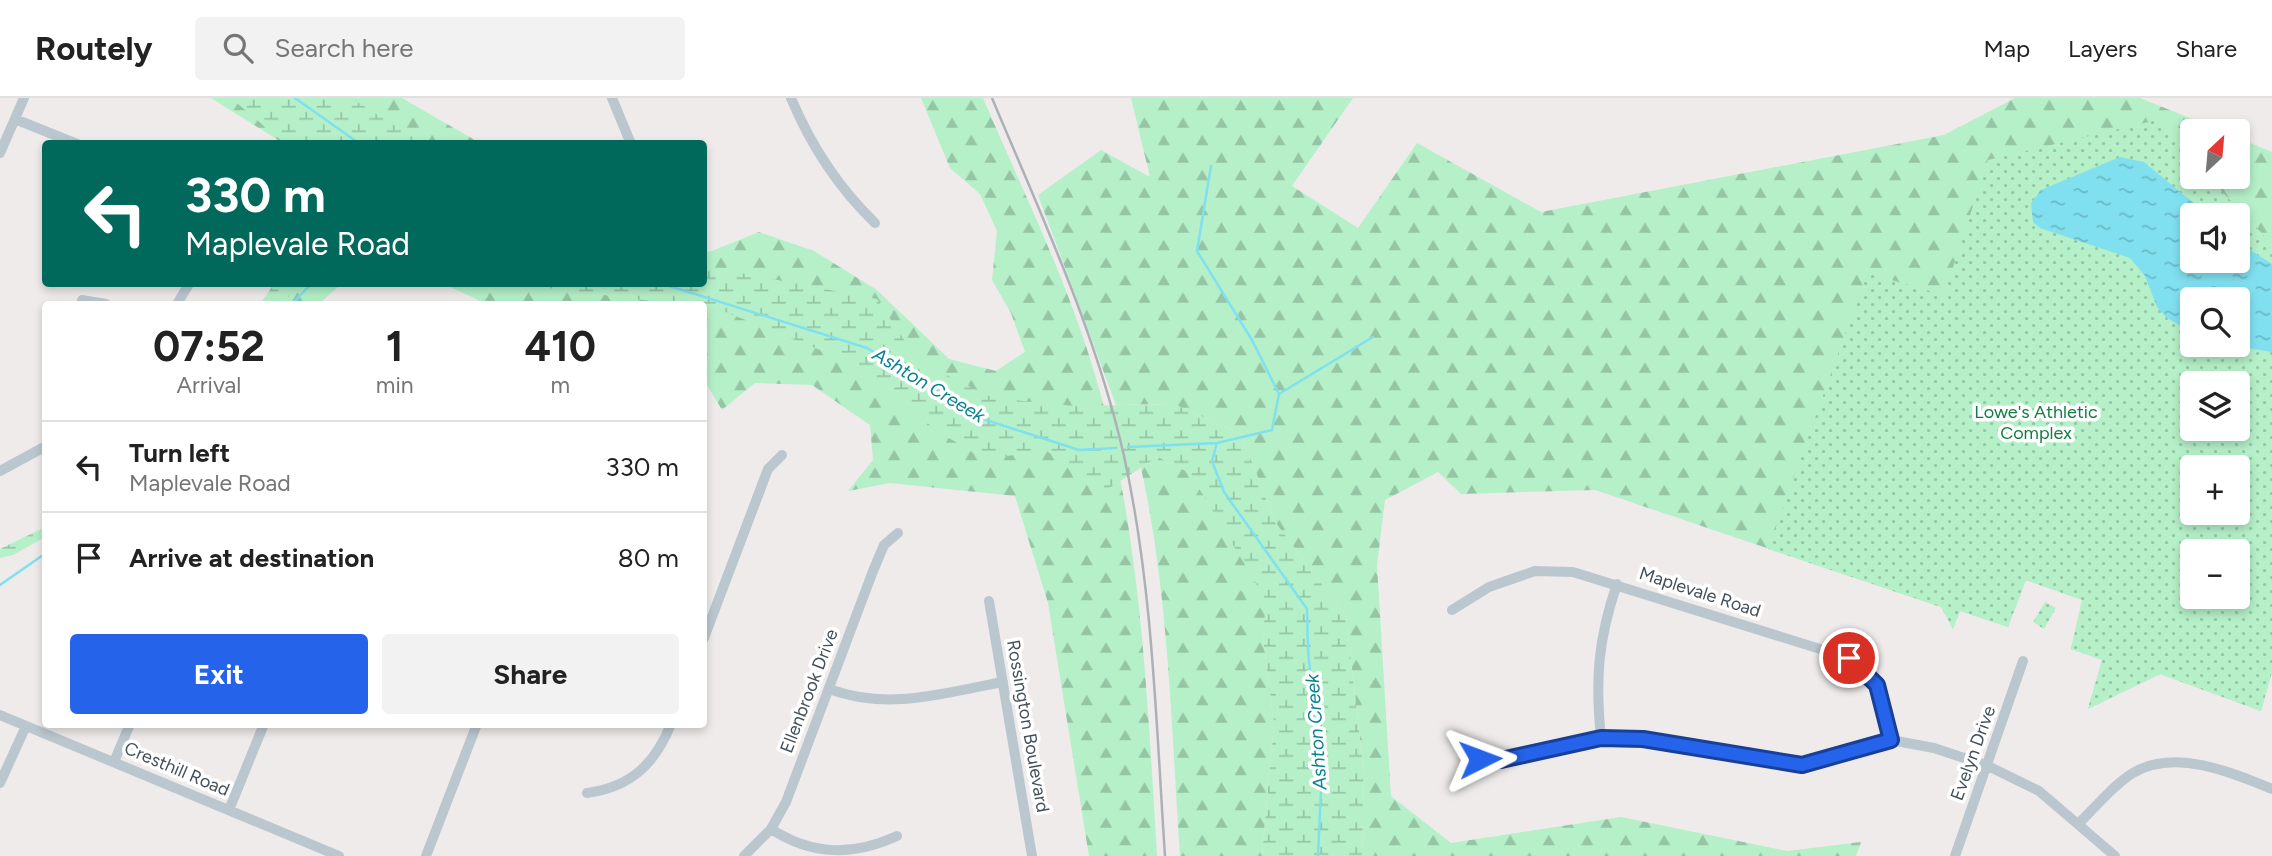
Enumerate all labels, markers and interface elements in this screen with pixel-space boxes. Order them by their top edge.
search box [195,17,685,80]
text: Routely [35,29,153,68]
icon: search [219,29,257,67]
text: Search here [275,32,414,64]
text: Map [1983,34,2030,63]
text: Layers [2068,34,2137,63]
text: Share [2175,34,2237,63]
north arrow [2180,119,2250,189]
map controls [2180,119,2250,609]
text: 330 m [185,165,326,224]
icon: left [70,168,161,259]
button: sound [2180,203,2250,273]
text: Maplevale Road [185,225,410,263]
button: search [2180,287,2250,357]
text: 07:52 [153,321,265,372]
text: 1 [386,321,404,372]
text: 410 [525,321,596,372]
water label: Ashton Creeek [868,342,990,428]
text: Arrival [176,371,241,399]
text: min [376,371,414,399]
text: m [550,371,570,399]
button: layers [2180,371,2250,441]
park label: Lowe's Athletic Complex [1974,401,2098,444]
text: Turn left [129,437,230,469]
icon: left [70,448,108,486]
text: 330 m [605,451,679,483]
button: + [2180,455,2250,525]
text: Maplevale Road [129,469,291,497]
icon: arrive [70,539,108,577]
button: − [2180,539,2250,609]
text: Arrive at destination [129,542,374,574]
text: 80 m [618,542,679,574]
street label: Maplevale Road [1636,562,1764,622]
street label: Ellenbrook Drive [775,626,843,756]
pin [1819,628,1879,688]
button: Exit [70,634,368,714]
button: Share [382,634,679,714]
street label: Rossington Boulevard [1002,638,1054,814]
icon: arrive [1830,639,1868,677]
water label: Ashton Creek [1300,672,1332,792]
street label: Evelyn Drive [1946,702,2000,803]
position arrow [1443,722,1517,796]
street label: Cresthill Road [121,737,233,801]

